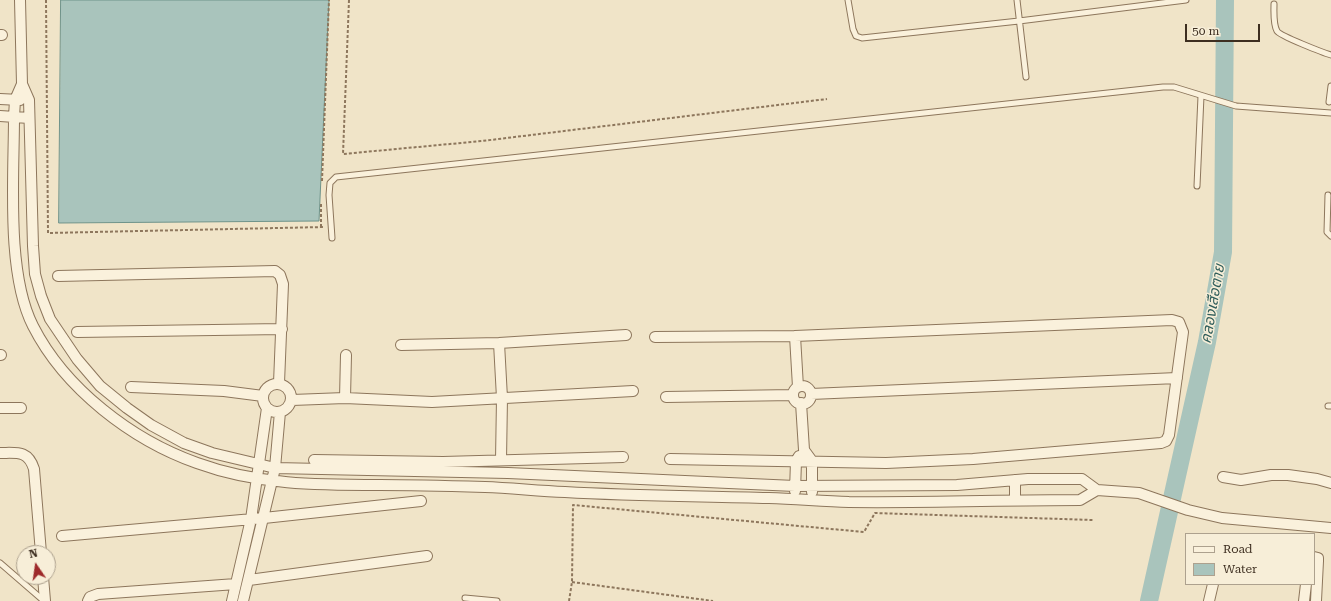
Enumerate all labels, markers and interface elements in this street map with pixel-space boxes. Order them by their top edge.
scale bar [1187,16,1262,42]
text: 50 m [1192,24,1219,38]
water label: คลองเสือตาย [1197,263,1229,345]
legend [1185,533,1315,585]
text: Road [1223,542,1252,556]
north arrow [16,545,56,585]
text: N [28,547,39,561]
text: Water [1223,562,1257,576]

